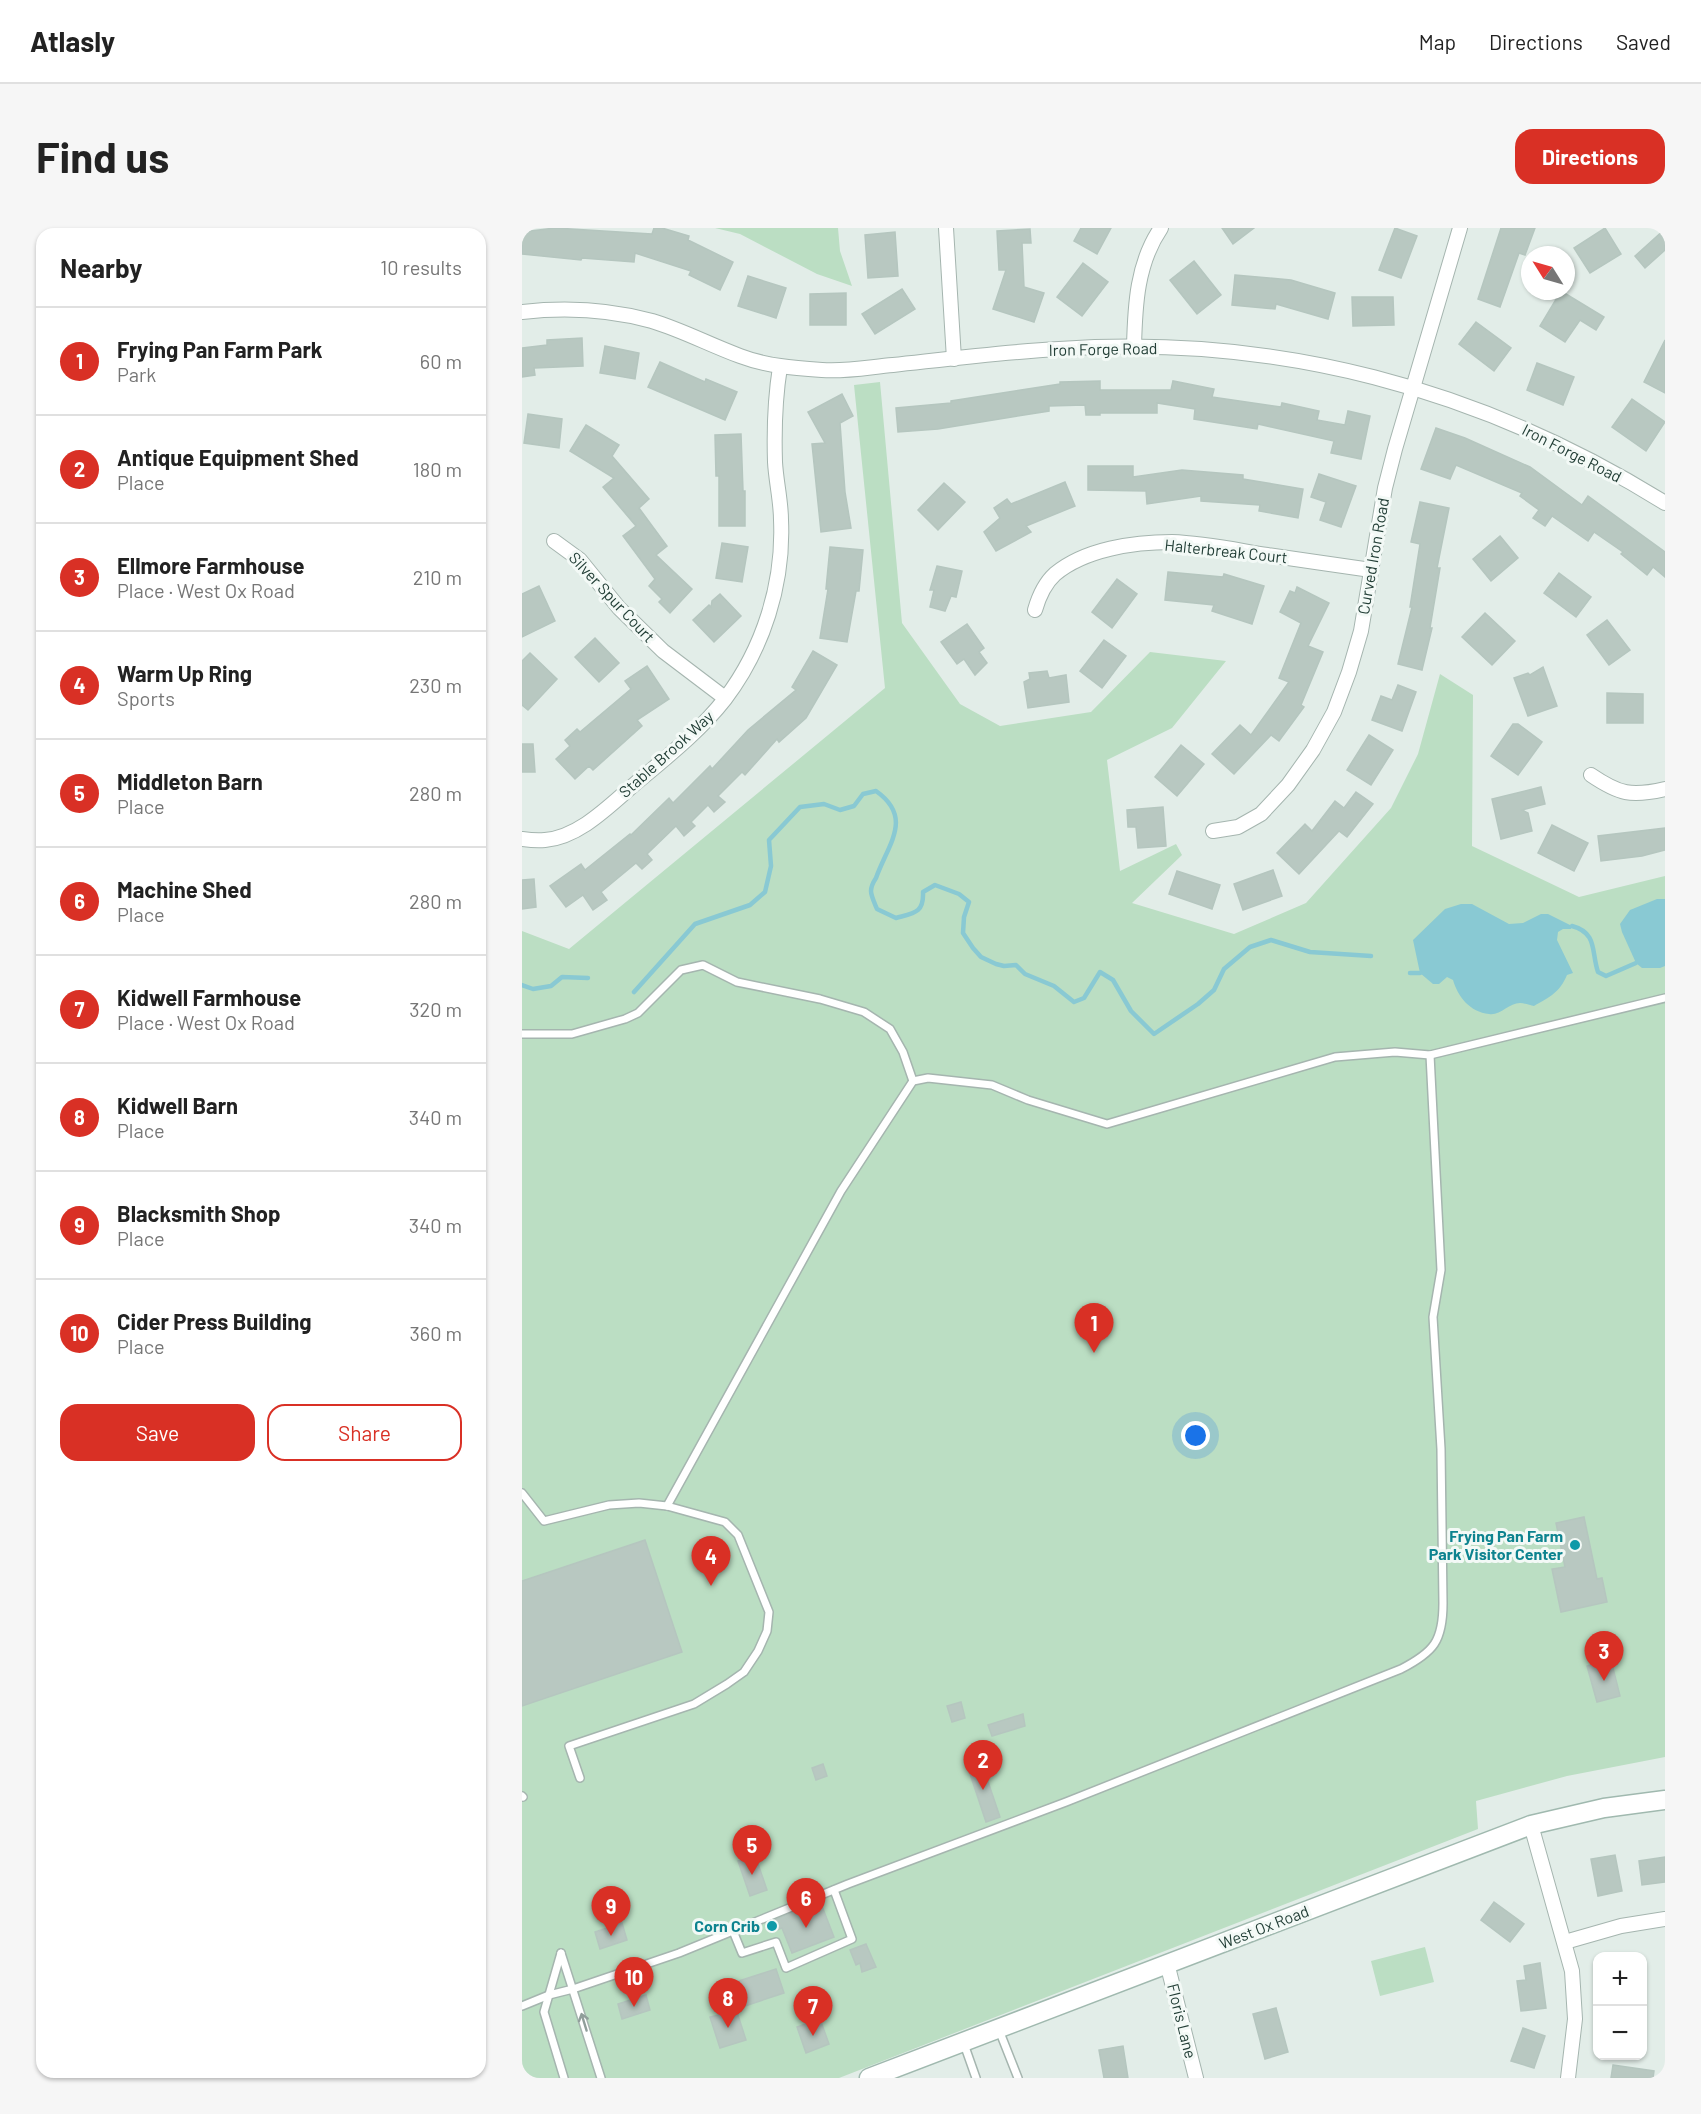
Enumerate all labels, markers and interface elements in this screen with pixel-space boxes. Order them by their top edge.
text: Atlasly [30,24,115,58]
text: Map [1419,29,1456,54]
text: Directions [1489,29,1583,54]
text: Saved [1616,29,1671,54]
button: Directions [1515,129,1665,184]
text: Find us [36,131,169,181]
north arrow [1521,246,1575,300]
text: Nearby [60,252,142,283]
text: 10 results [380,255,462,279]
text: Frying Pan Farm Park [117,336,323,362]
street label: Iron Forge Road [1048,338,1158,359]
text: 1 [76,349,83,373]
text: 60 m [420,349,462,373]
text: Park [117,362,156,386]
street label: Iron Forge Road [1519,419,1625,486]
text: Antique Equipment Shed [117,444,359,470]
text: 2 [74,457,85,481]
text: 180 m [413,457,462,481]
text: Place [117,470,165,494]
street label: Curved Iron Road [1353,496,1392,616]
street label: Halterbreak Court [1164,535,1288,566]
street label: Silver Spur Court [566,548,659,646]
text: Ellmore Farmhouse [117,552,305,578]
text: 3 [74,565,85,589]
text: 210 m [413,565,462,589]
text: Place · West Ox Road [117,578,295,602]
text: Warm Up Ring [117,660,252,686]
text: 4 [73,673,86,697]
text: 230 m [409,673,462,697]
text: Sports [117,686,175,710]
street label: Stable Brook Way [614,706,717,801]
text: Middleton Barn [117,768,263,794]
text: 5 [74,781,85,805]
text: 280 m [409,781,462,805]
text: Place [117,794,165,818]
text: Machine Shed [117,876,252,902]
text: 6 [74,889,85,913]
text: 280 m [409,889,462,913]
text: Place [117,902,165,926]
text: Kidwell Farmhouse [117,984,301,1010]
text: 7 [75,997,84,1021]
text: 320 m [409,997,462,1021]
text: Place · West Ox Road [117,1010,295,1034]
text: Kidwell Barn [117,1092,238,1118]
text: 8 [74,1105,85,1129]
text: 340 m [409,1105,462,1129]
text: Place [117,1118,165,1142]
text: Blacksmith Shop [117,1200,281,1226]
text: 9 [74,1213,85,1237]
text: 340 m [409,1213,462,1237]
text: Place [117,1226,165,1250]
pin: 1 [1074,1304,1114,1353]
text: Cider Press Building [117,1308,312,1334]
text: 10 [70,1321,89,1345]
text: 360 m [410,1321,462,1345]
text: Place [117,1334,165,1358]
button: Save [60,1404,255,1461]
button: Share [267,1404,462,1461]
your location [1181,1421,1210,1450]
place label: Frying Pan Farm Park Visitor Center [1429,1526,1563,1563]
pin: 4 [692,1536,730,1586]
marker: Frying Pan Farm Park Visitor Center [1568,1538,1582,1552]
pin: 3 [1584,1632,1624,1681]
pin: 2 [964,1740,1002,1790]
pin: 5 [732,1826,772,1875]
pin: 6 [786,1878,826,1928]
pin: 9 [592,1886,631,1936]
street label: West Ox Road [1216,1901,1311,1952]
place label: Corn Crib [694,1916,760,1935]
marker: Corn Crib [765,1919,779,1933]
map controls [1593,1952,1647,2060]
button: + [1593,1952,1647,2006]
pin: 10 [614,1958,654,2007]
pin: 8 [708,1978,748,2028]
street label: Floris Lane [1164,1981,1201,2060]
pin: 7 [794,1986,832,2036]
button: − [1593,2006,1647,2060]
one-way arrow [578,2013,589,2032]

